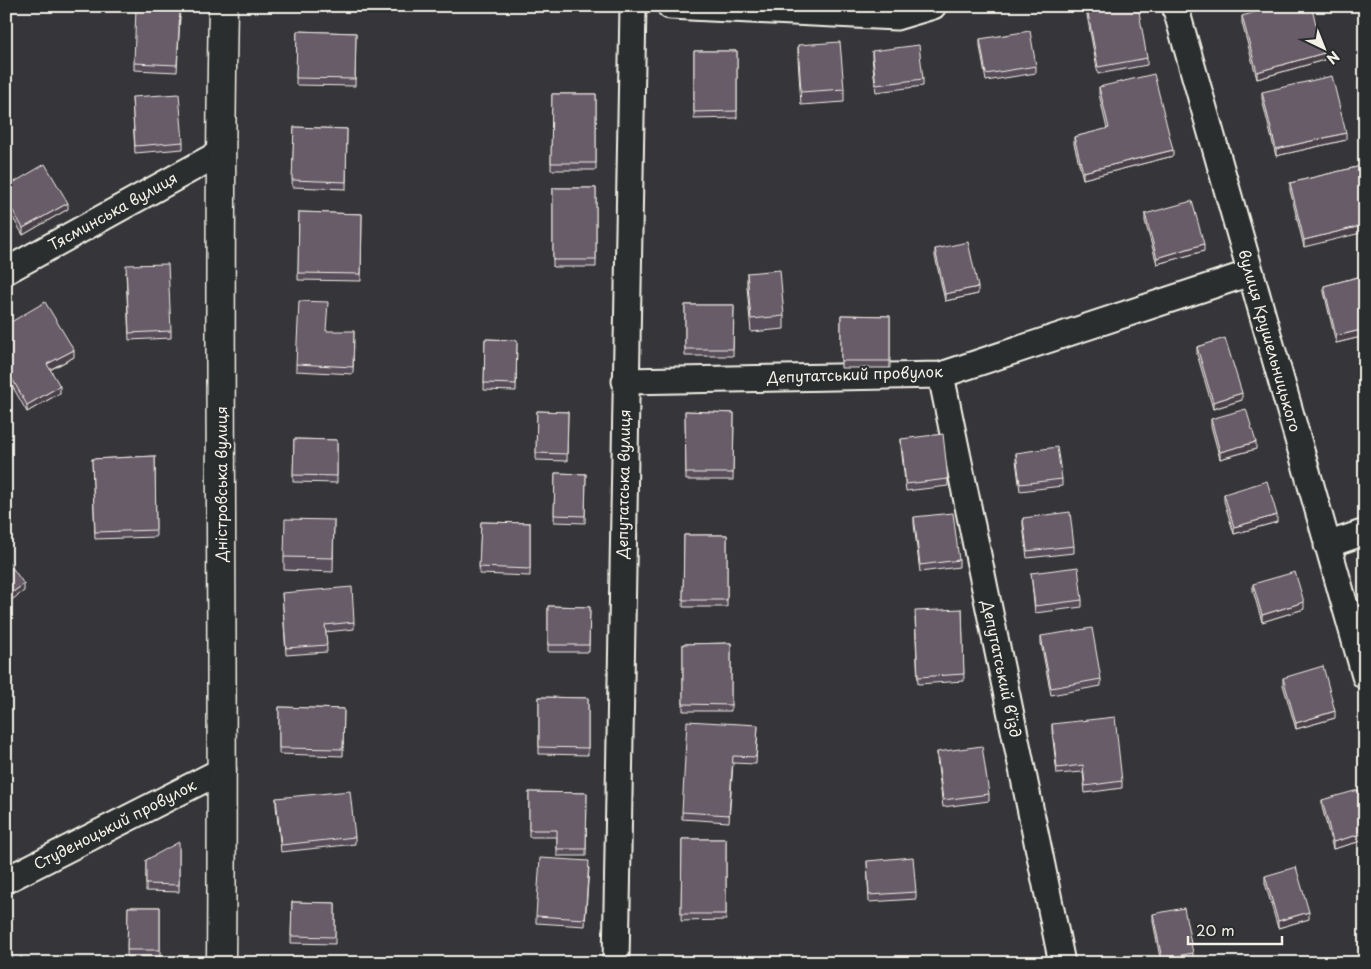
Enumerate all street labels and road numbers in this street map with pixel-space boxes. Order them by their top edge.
street label: Тясминська вулиця [43,166,181,256]
street label: вулиця Крушельницького [1233,247,1308,435]
street label: Депутатський провулок [766,359,943,388]
street label: Дністровська вулиця [209,406,232,563]
street label: Депутатська вулиця [610,409,635,560]
street label: Депутатський в’їзд [976,597,1028,739]
street label: Студеноцький провулок [29,773,200,875]

